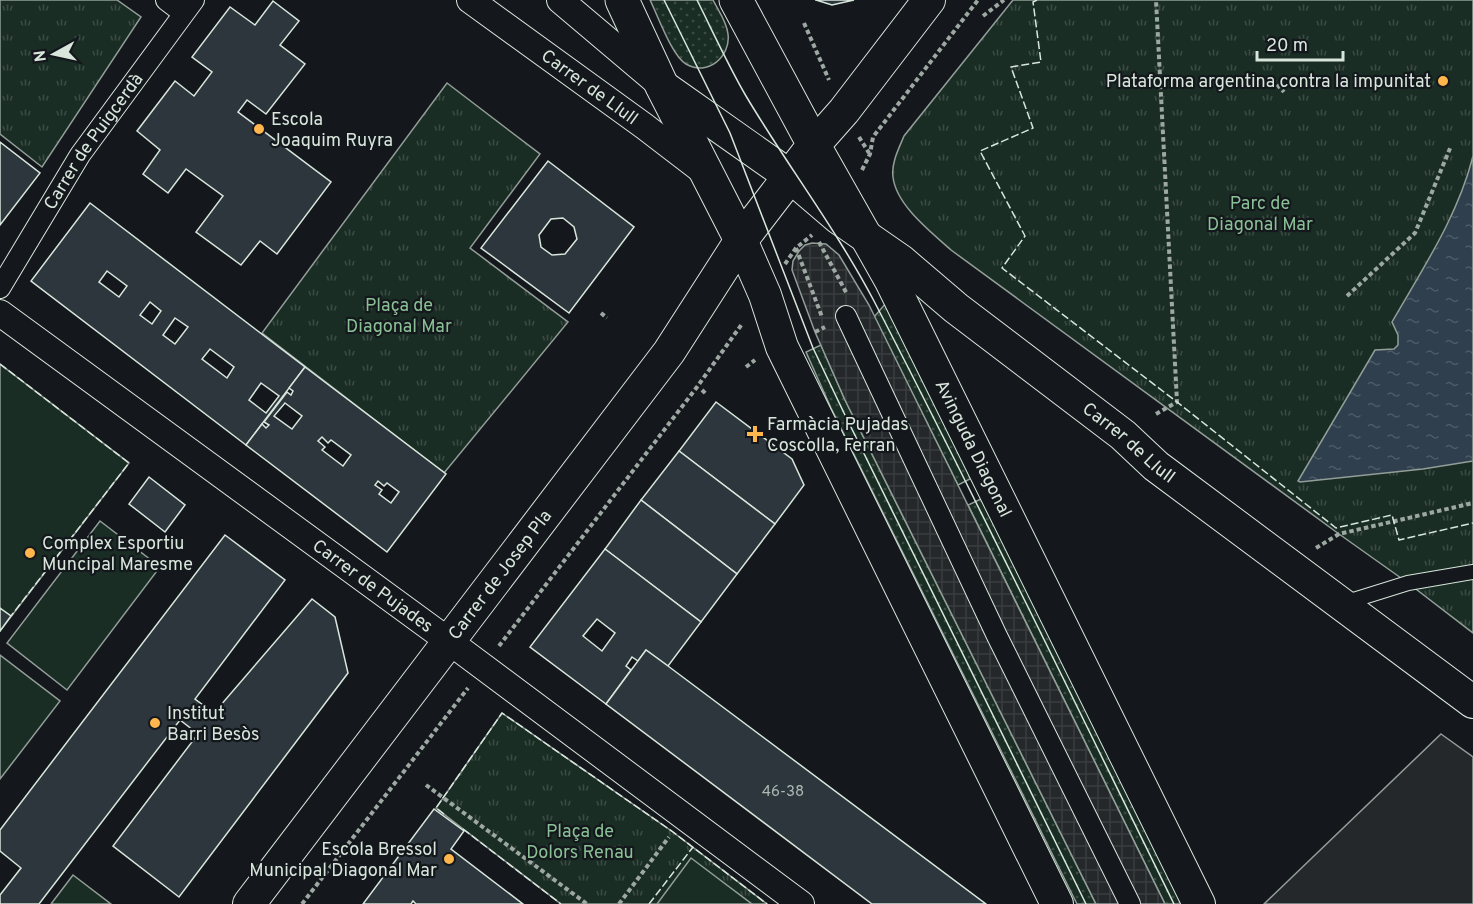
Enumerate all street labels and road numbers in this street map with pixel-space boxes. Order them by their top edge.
street label: Carrer de Llull [536,45,642,131]
street label: Carrer de Puigcerdà [40,69,149,215]
street label: Avinguda Diagonal [929,376,1016,522]
street label: Carrer de Llull [1077,398,1179,489]
street label: Carrer de Josep Pla [444,506,558,645]
street label: Carrer de Pujades [307,535,437,639]

